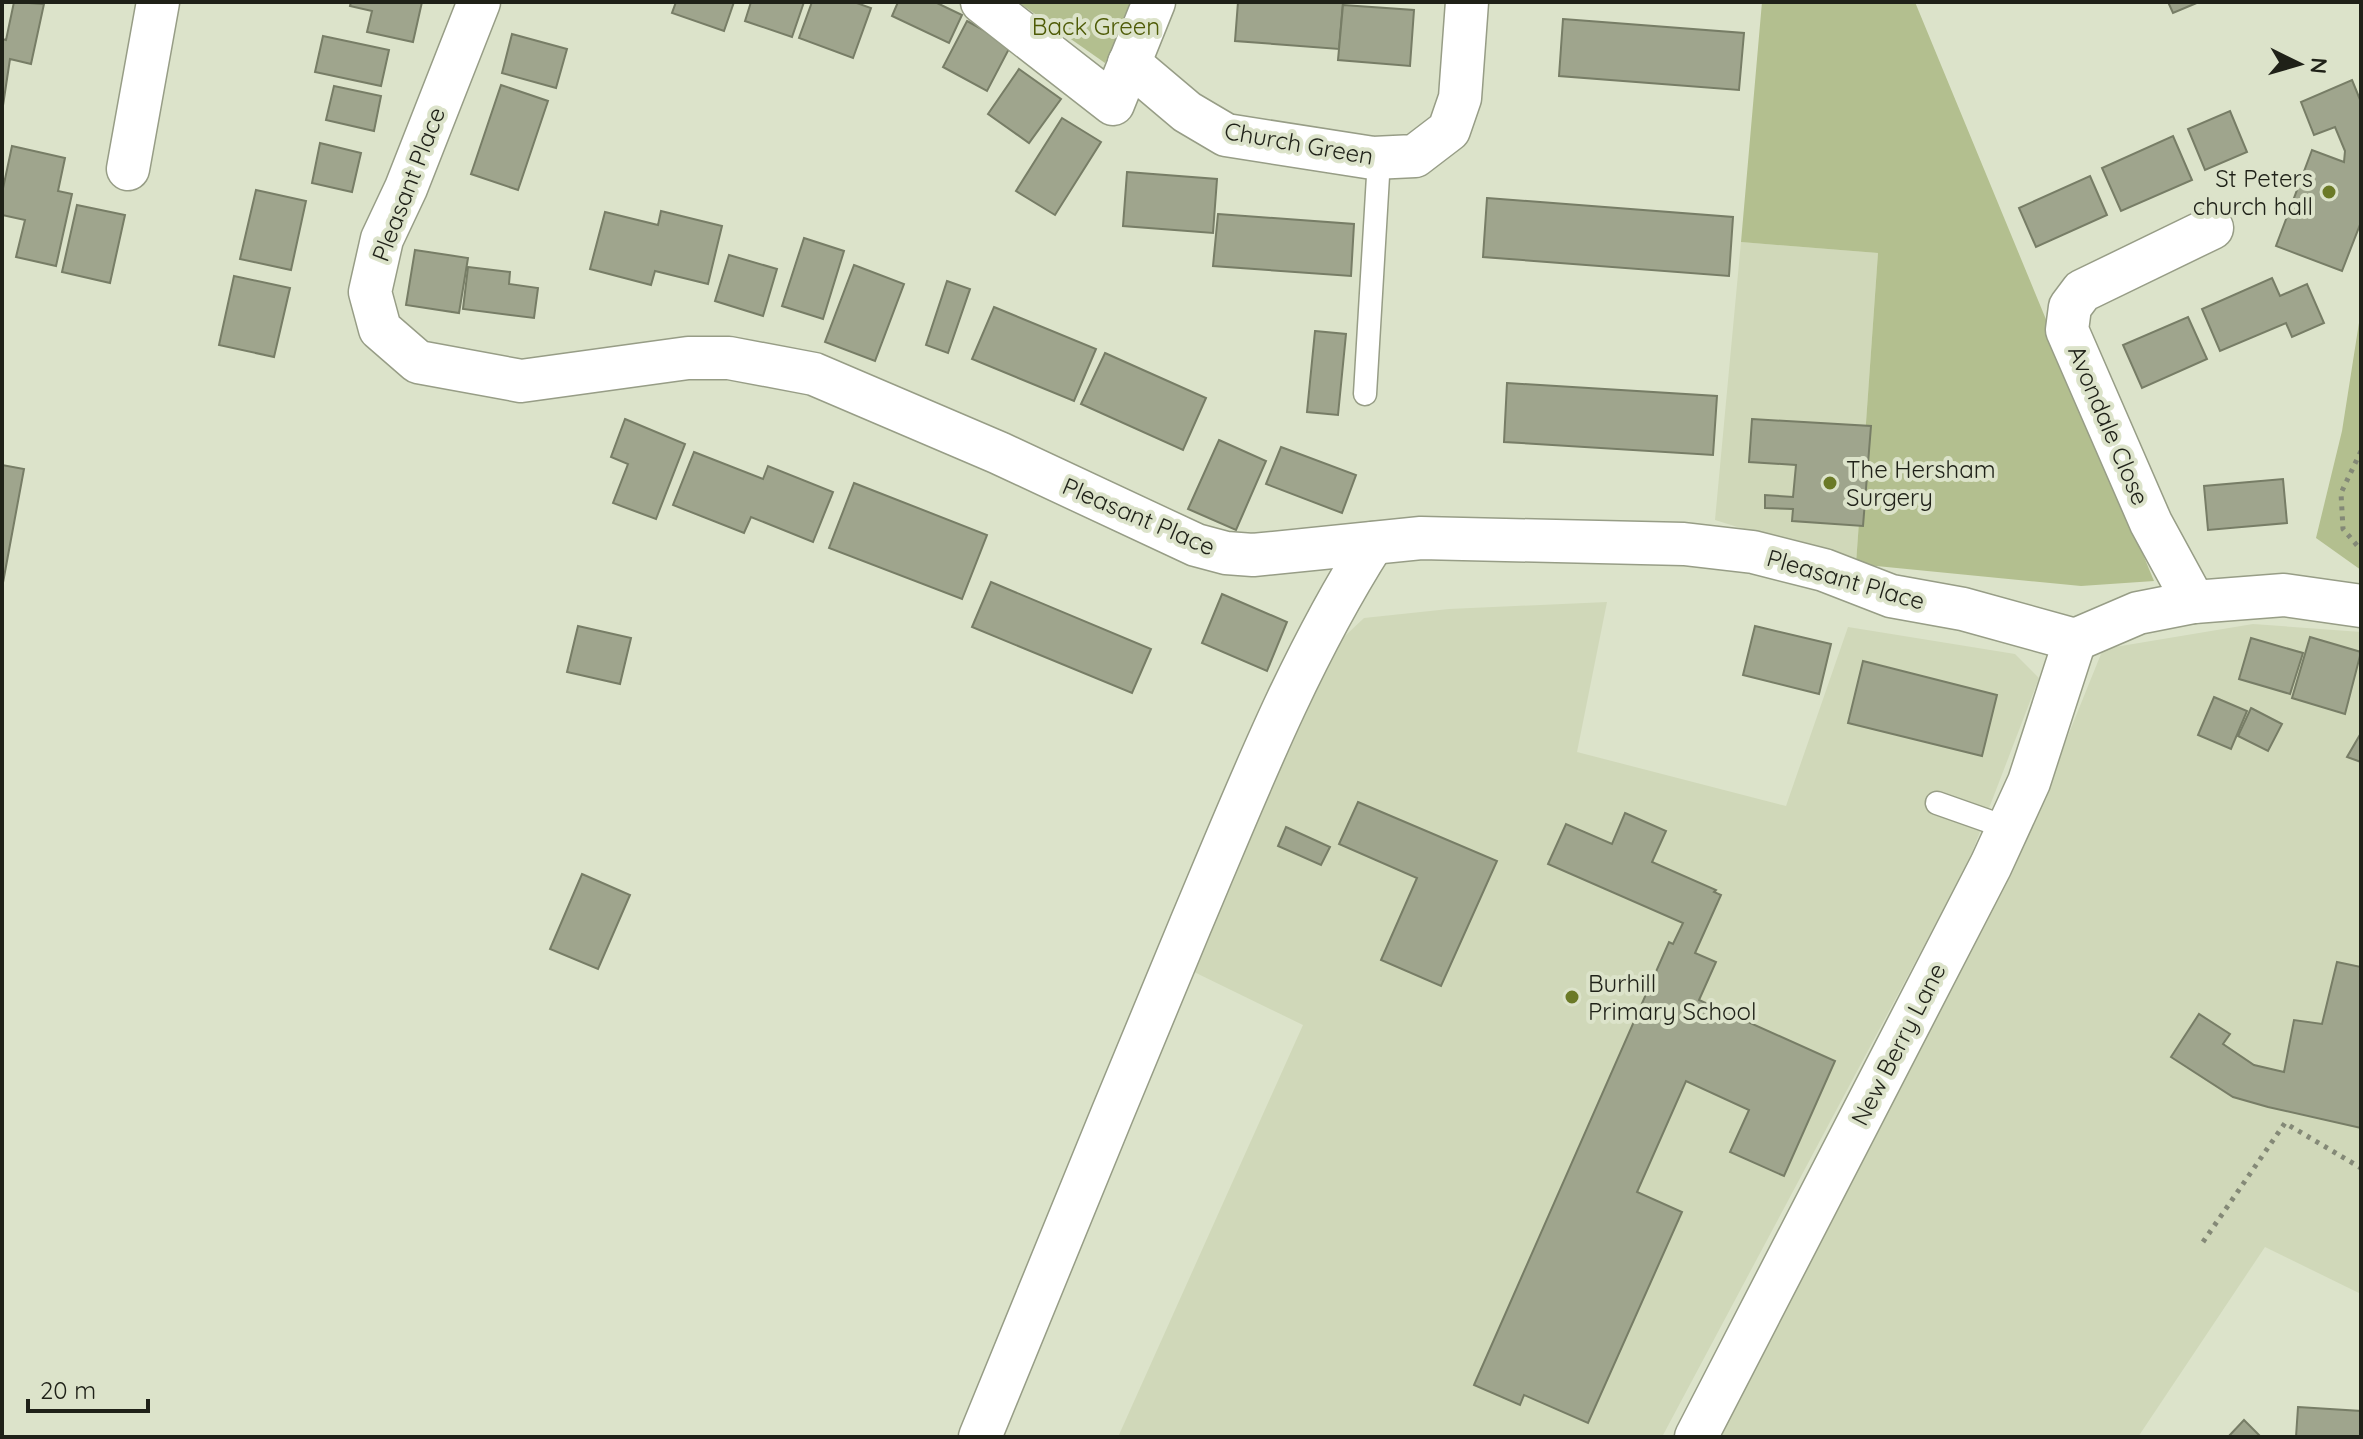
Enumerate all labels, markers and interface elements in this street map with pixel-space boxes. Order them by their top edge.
park label: Back Green [1032,11,1160,41]
north arrow [2259,24,2339,104]
text: N [2304,56,2334,75]
street label: Pleasant Place [365,103,451,265]
street label: Church Green [1222,115,1376,171]
place label: St Peters church hall [2193,163,2313,221]
marker: St Peters church hall [2320,183,2338,201]
street label: Avondale Close [2062,341,2156,509]
place label: The Hersham Surgery [1846,454,1996,512]
street label: Pleasant Place [1058,470,1220,562]
marker: The Hersham Surgery [1821,474,1839,492]
street label: Pleasant Place [1764,542,1928,616]
street label: New Berry Lane [1844,958,1952,1130]
place label: Burhill Primary School [1588,968,1757,1026]
marker: Burhill Primary School [1563,988,1581,1006]
scale bar [28,1363,148,1413]
text: 20 m [40,1375,96,1405]

